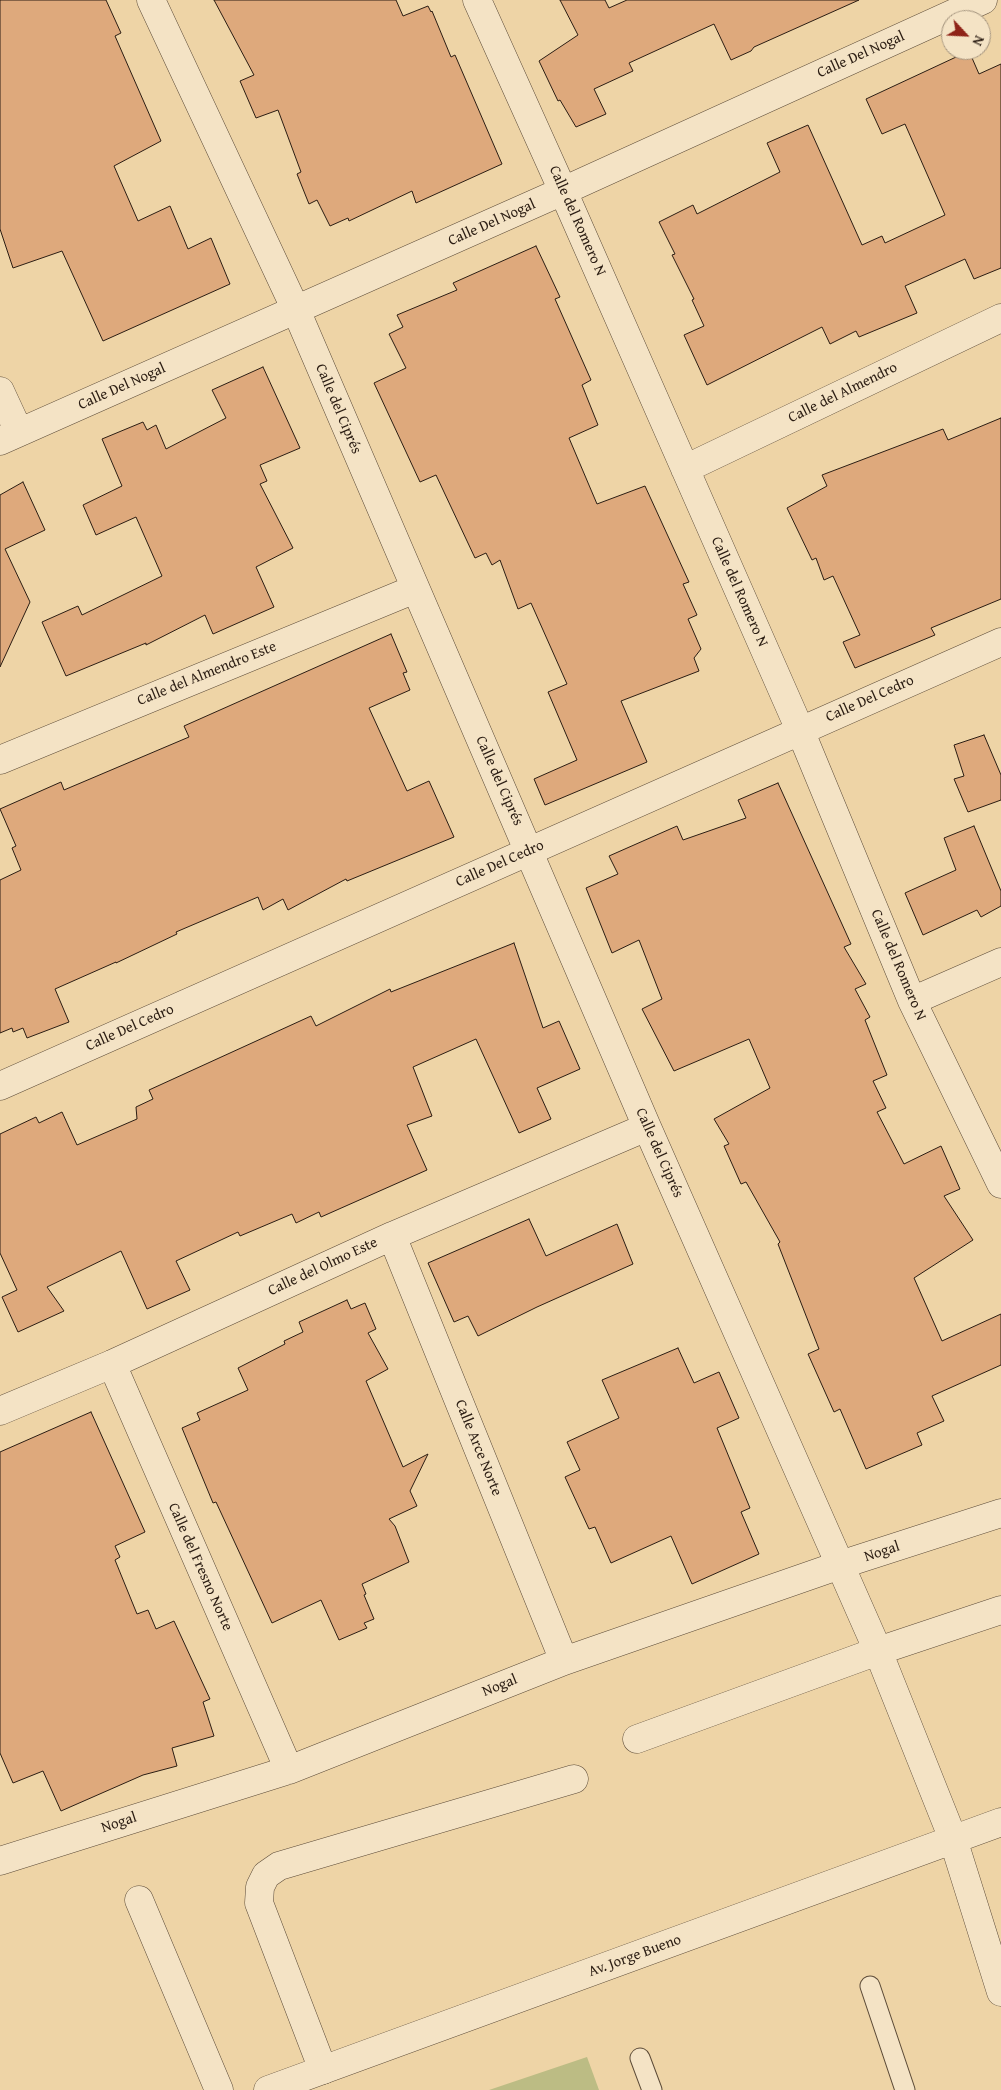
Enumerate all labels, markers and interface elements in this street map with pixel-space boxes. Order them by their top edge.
north arrow [941,10,991,60]
street label: Calle Del Nogal [814,28,908,82]
text: N [968,32,990,49]
street label: Calle del Romero N [545,163,609,279]
street label: Calle Del Nogal [445,196,539,250]
street label: Calle del Almendro [785,359,901,427]
street label: Calle Del Nogal [75,360,169,414]
street label: Calle del Ciprés [311,361,365,457]
street label: Calle del Romero N [707,534,771,650]
street label: Calle del Almendro Este [135,638,279,710]
street label: Calle Del Cedro [823,672,917,726]
street label: Calle del Ciprés [471,733,527,829]
street label: Calle Del Cedro [453,837,547,891]
street label: Calle del Romero N [866,907,930,1023]
street label: Calle Del Cedro [83,1001,177,1055]
street label: Calle del Ciprés [631,1105,687,1201]
street label: Calle del Olmo Este [265,1234,381,1300]
street label: Calle Arce Norte [451,1397,505,1499]
street label: Calle del Fresno Norte [164,1500,236,1634]
street label: Nogal [862,1538,902,1566]
street label: Nogal [480,1671,520,1701]
street label: Nogal [99,1809,139,1837]
street label: Av. Jorge Bueno [586,1931,684,1981]

